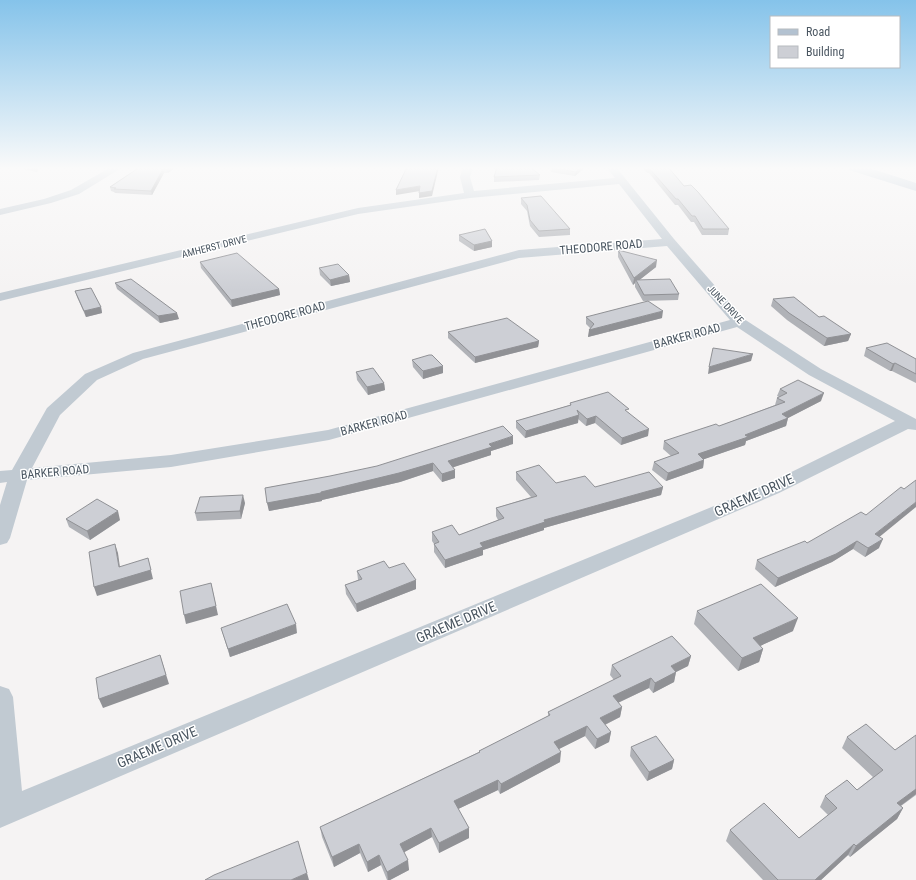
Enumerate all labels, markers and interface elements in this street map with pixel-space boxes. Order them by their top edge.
legend [770,16,900,68]
text: Road [806,25,830,39]
text: Building [806,45,844,59]
street label: AMHERST DRIVE [181,233,248,260]
street label: THEODORE ROAD [559,236,643,258]
street label: JUNE DRIVE [705,283,746,326]
street label: THEODORE ROAD [243,298,327,334]
street label: BARKER ROAD [652,320,722,352]
street label: BARKER ROAD [339,407,409,439]
street label: BARKER ROAD [20,462,90,482]
street label: GRAEME DRIVE [712,470,796,520]
street label: GRAEME DRIVE [414,598,498,646]
street label: GRAEME DRIVE [115,723,199,771]

